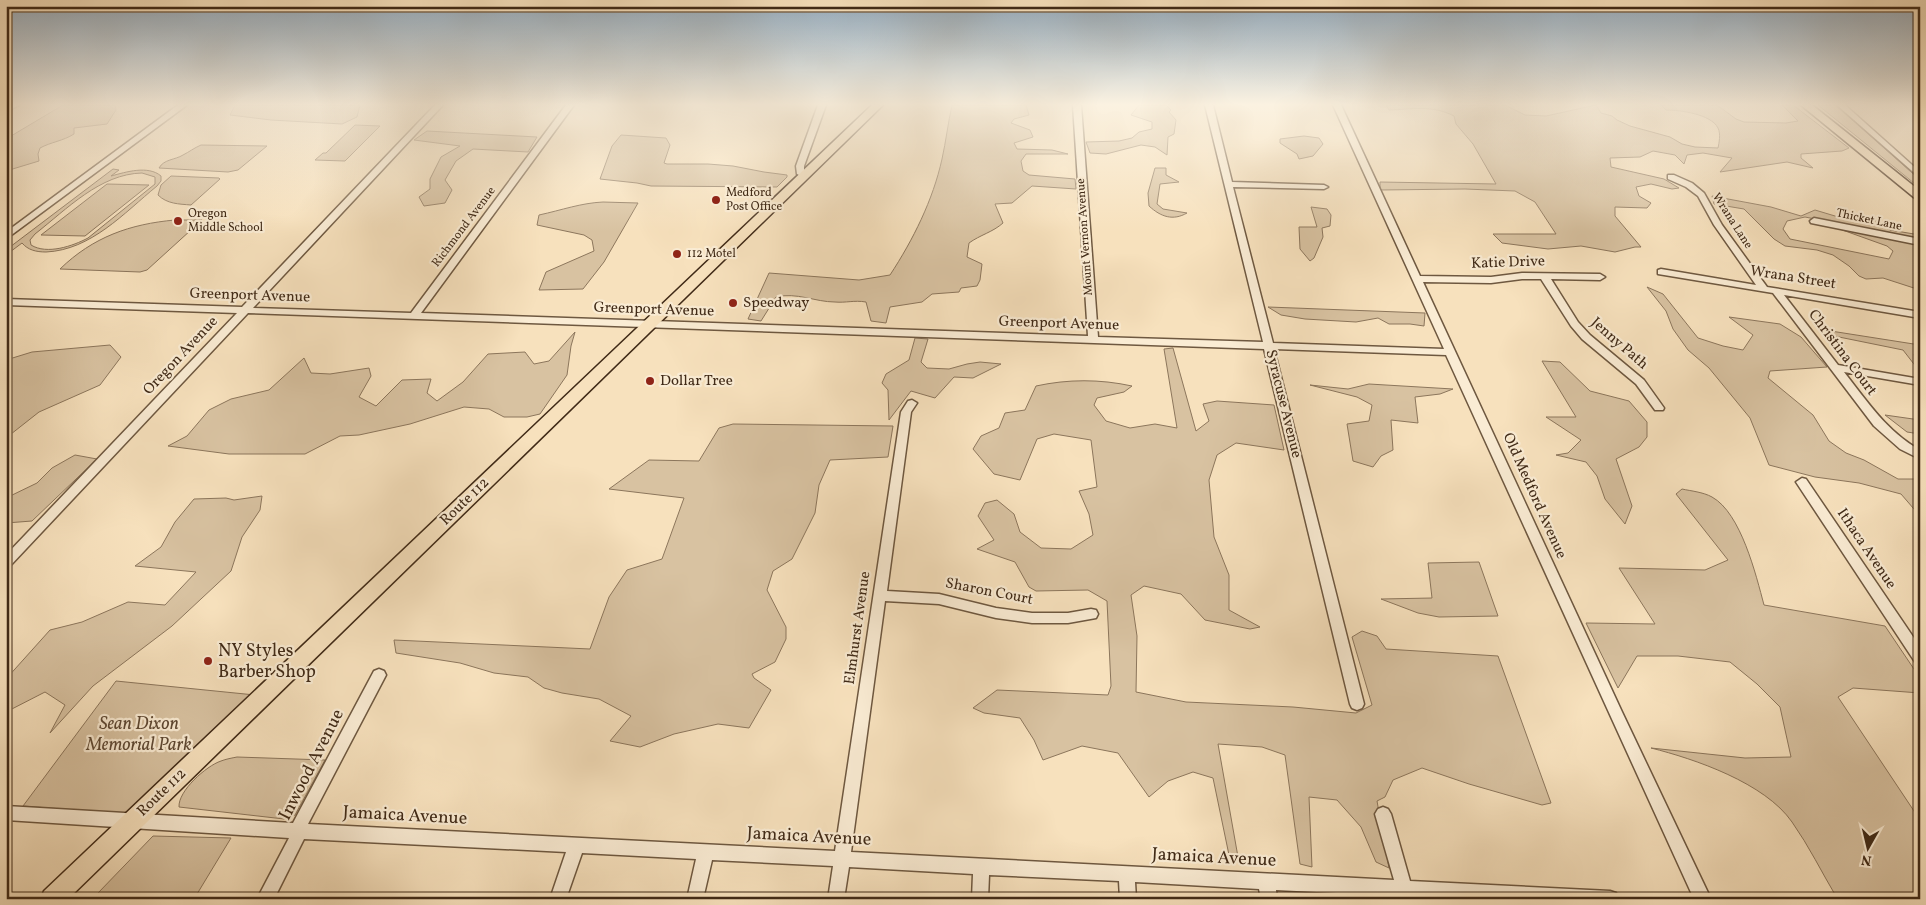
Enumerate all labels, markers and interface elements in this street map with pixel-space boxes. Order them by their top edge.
street label: Mount Vernon Avenue [1073,177,1097,296]
street label: Richmond Avenue [429,183,500,270]
place label: Medford Post Office [726,185,782,215]
street label: Wrana Lane [1708,190,1756,252]
marker: Medford Post Office [710,194,722,206]
street label: Thicket Lane [1835,205,1904,235]
place label: Oregon Middle School [188,206,263,236]
marker: Oregon Middle School [172,215,184,227]
place label: 112 Motel [687,246,736,262]
marker: 112 Motel [671,248,683,260]
street label: Katie Drive [1471,251,1545,275]
street label: Wrana Street [1748,261,1838,295]
street label: Greenport Avenue [189,283,311,309]
place label: Speedway [743,293,809,314]
street label: Greenport Avenue [593,297,715,323]
marker: Speedway [727,297,739,309]
street label: Christina Court [1803,306,1881,400]
street label: Greenport Avenue [998,311,1120,337]
street label: Oregon Avenue [139,312,223,400]
street label: Jenny Path [1586,313,1652,375]
street label: Syracuse Avenue [1259,348,1307,460]
place label: Dollar Tree [660,371,733,392]
marker: Dollar Tree [644,375,656,387]
street label: Old Medford Avenue [1497,430,1571,562]
street label: Route 112 [436,473,494,531]
street label: Ithaca Avenue [1831,504,1901,594]
street label: Elmhurst Avenue [840,570,876,686]
street label: Sharon Court [943,573,1035,611]
place label: NY Styles Barber Shop [218,639,316,685]
marker: NY Styles Barber Shop [202,655,214,667]
street label: Inwood Avenue [273,705,351,825]
park label: Sean Dixon Memorial Park [85,712,192,758]
street label: Route 112 [133,764,191,822]
street label: Jamaica Avenue [342,800,468,832]
street label: Jamaica Avenue [746,821,872,853]
north arrow [1844,822,1894,872]
street label: Jamaica Avenue [1151,842,1277,874]
text: N [1860,849,1873,870]

